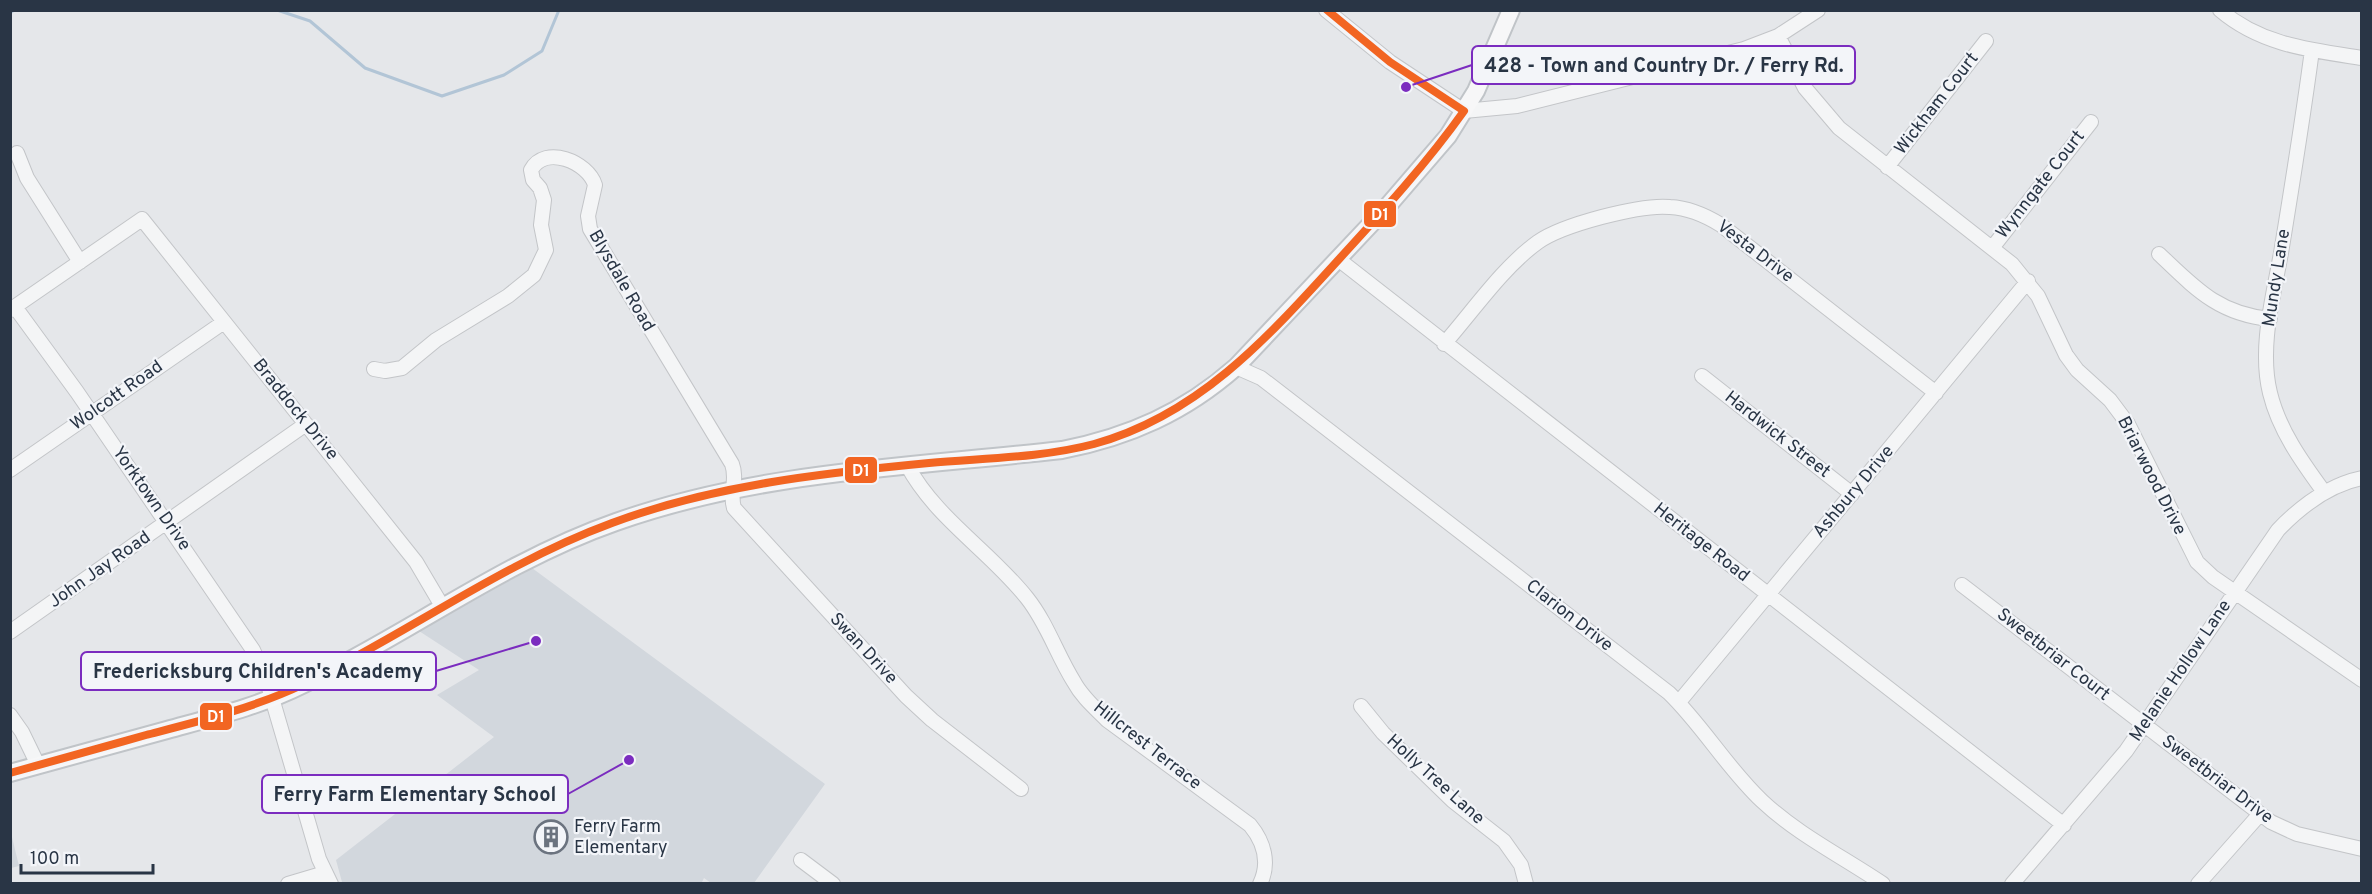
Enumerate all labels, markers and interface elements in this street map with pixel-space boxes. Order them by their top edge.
callout: 428 - Town and Country Dr. / Ferry Rd. [1472,46,1855,84]
street label: Wickham Court [1890,48,1984,160]
text: 428 - Town and Country Dr. / Ferry Rd. [1484,54,1844,80]
street label: Wynngate Court [1991,126,2091,244]
line badge: D1 [1363,200,1397,228]
text: D1 [1371,206,1389,226]
street label: Vesta Drive [1712,216,1798,288]
street label: Blysdale Road [583,226,659,336]
street label: Mundy Lane [2258,227,2296,329]
street label: Braddock Drive [247,355,343,465]
street label: Wolcott Road [66,356,168,436]
street label: Hardwick Street [1719,386,1835,484]
street label: Briarwood Drive [2111,413,2191,539]
street label: Ashbury Drive [1808,441,1900,543]
street label: Yorktown Drive [106,442,196,556]
line badge: D1 [844,456,878,484]
text: D1 [852,462,870,482]
street label: Heritage Road [1648,498,1754,588]
street label: John Jay Road [45,526,155,614]
street label: Clarion Drive [1521,575,1617,657]
street label: Melanie Hollow Lane [2125,596,2237,746]
street label: Sweetbriar Court [1992,604,2114,706]
street label: Swan Drive [824,608,902,690]
callout: Fredericksburg Children's Academy [81,652,436,690]
text: Fredericksburg Children's Academy [93,660,423,686]
street label: Hillcrest Terrace [1088,697,1206,795]
line badge: D1 [199,702,233,731]
text: D1 [207,708,225,728]
street label: Holly Tree Lane [1381,730,1489,830]
street label: Sweetbriar Drive [2157,731,2277,829]
callout: Ferry Farm Elementary School [262,775,568,813]
text: Ferry Farm Elementary School [274,783,556,809]
place label: Ferry Farm Elementary [574,816,668,860]
building icon: Ferry Farm Elementary [533,819,569,855]
scale bar [21,837,153,875]
text: 100 m [30,848,79,871]

